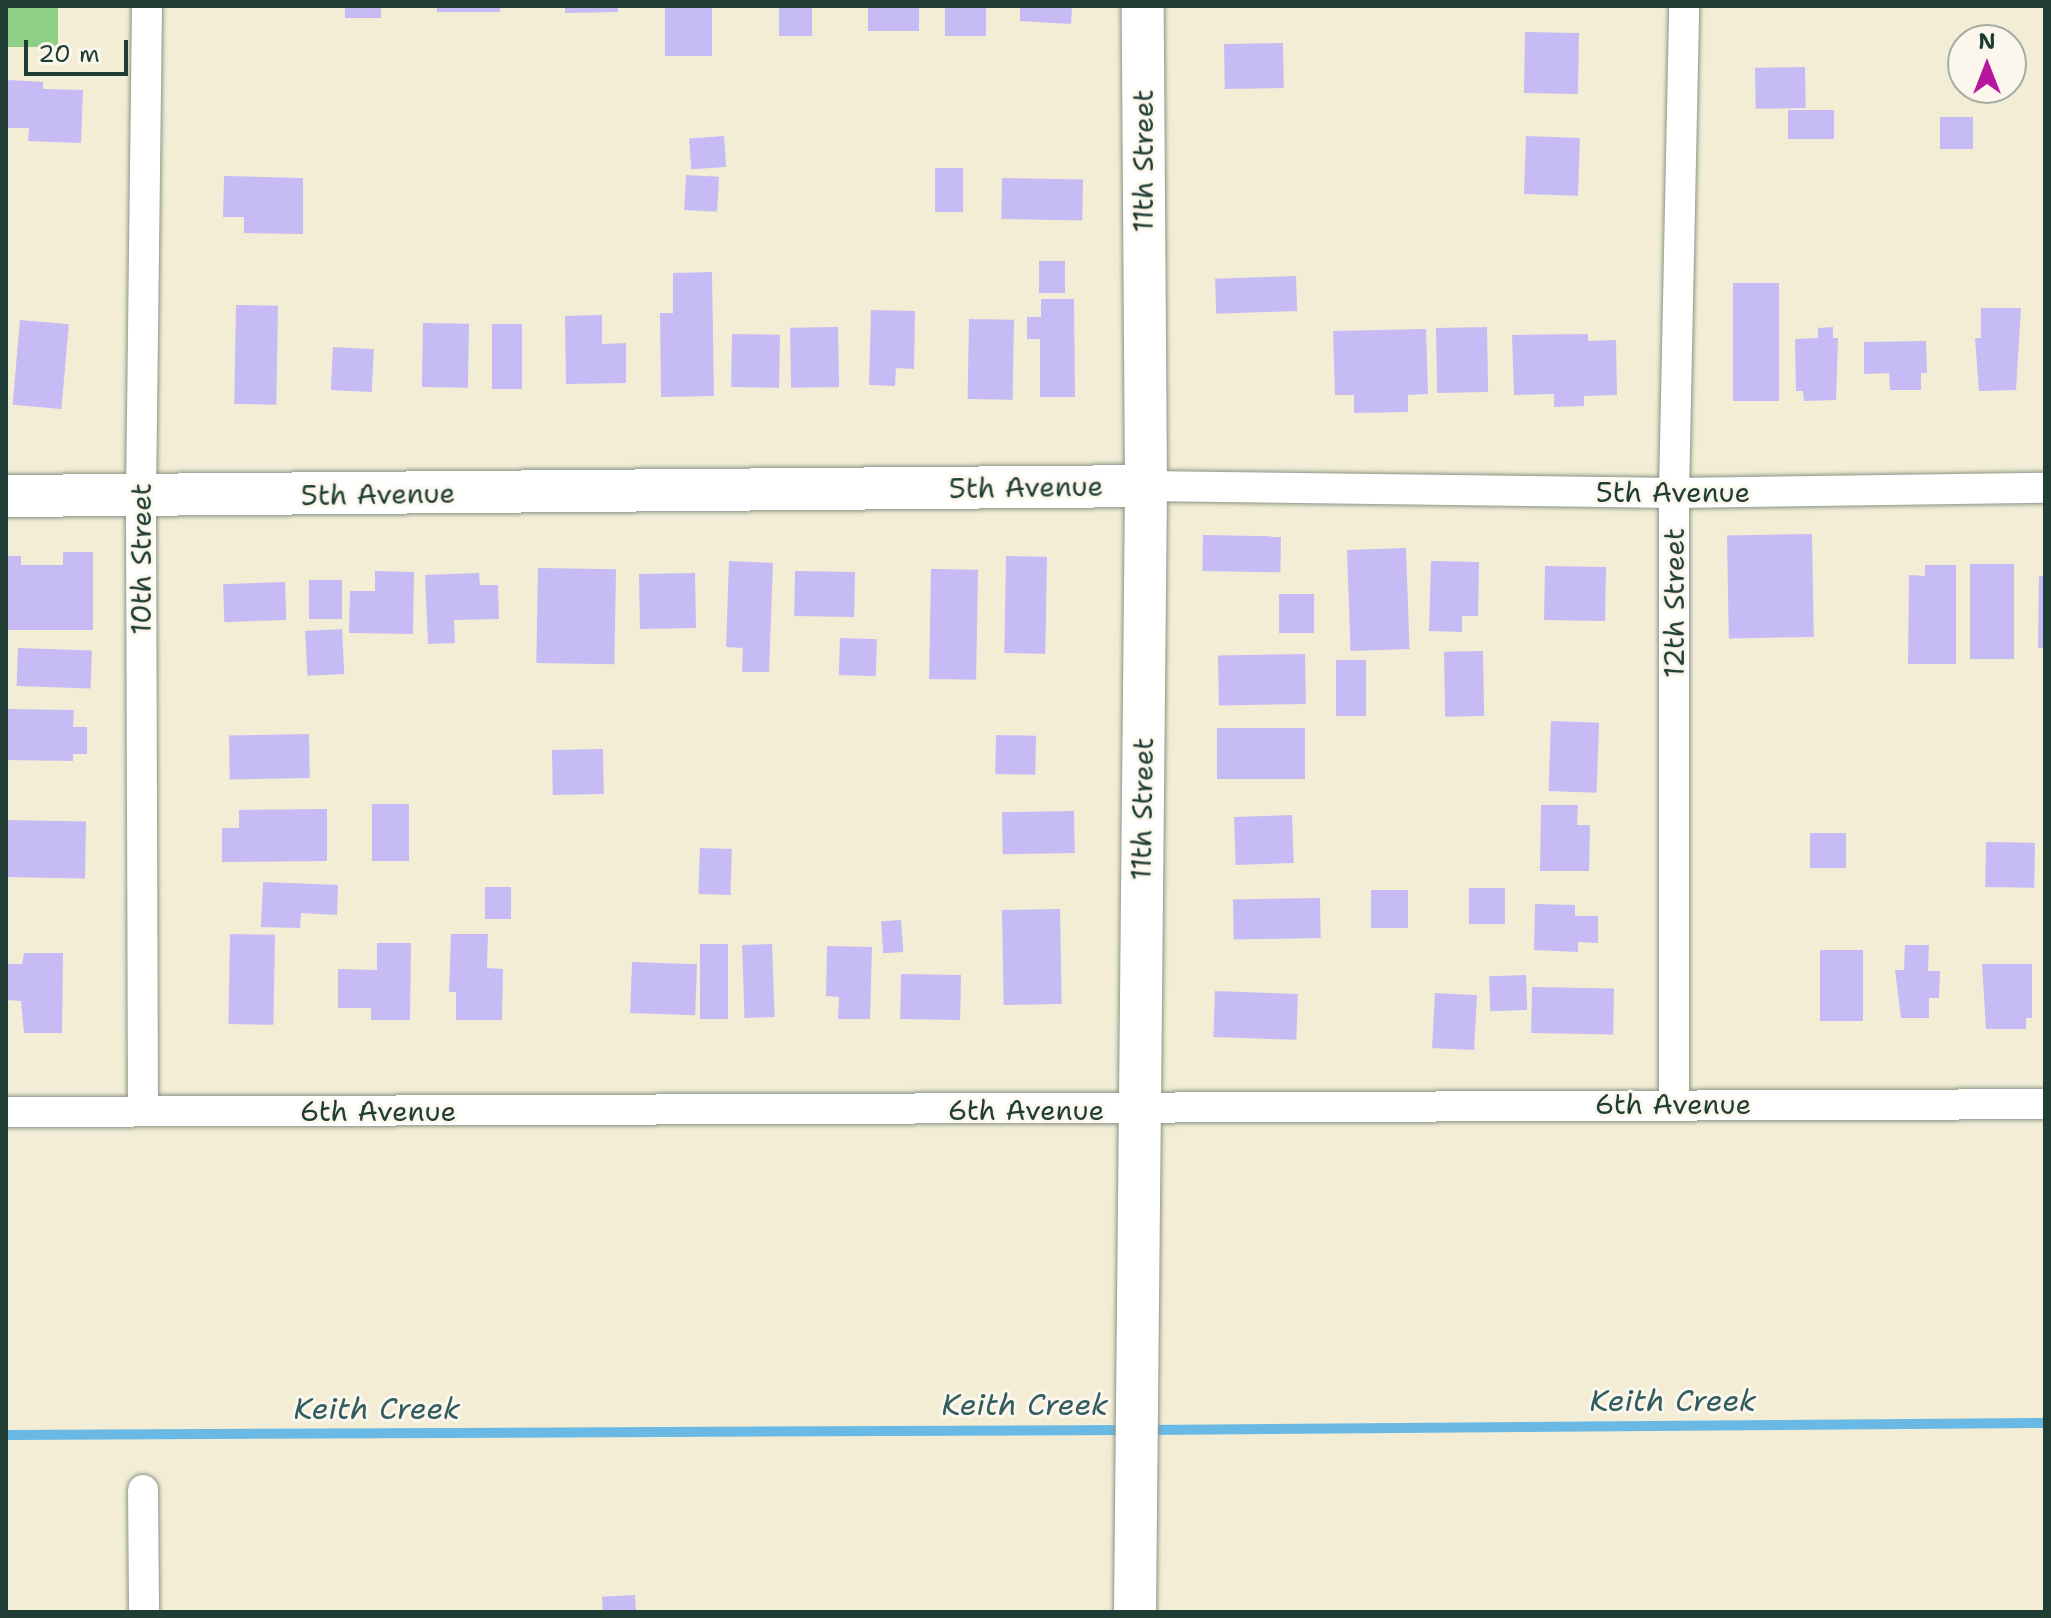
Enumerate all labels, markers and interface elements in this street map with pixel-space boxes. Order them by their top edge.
scale bar [28,24,132,74]
north arrow [1947,24,2027,104]
text: N [1978,27,1996,56]
text: 20 m [38,38,100,70]
street label: 11th Street [1126,90,1160,232]
street label: 5th Avenue [948,469,1104,505]
street label: 5th Avenue [1596,475,1750,509]
street label: 5th Avenue [300,476,456,512]
street label: 10th Street [124,483,158,635]
street label: 12th Street [1657,528,1691,678]
street label: 11th Street [1124,737,1160,881]
street label: 6th Avenue [1595,1087,1751,1121]
street label: 6th Avenue [948,1093,1104,1127]
street label: 6th Avenue [300,1094,456,1128]
water label: Keith Creek [1589,1383,1757,1419]
water label: Keith Creek [941,1387,1109,1423]
water label: Keith Creek [293,1391,461,1427]

